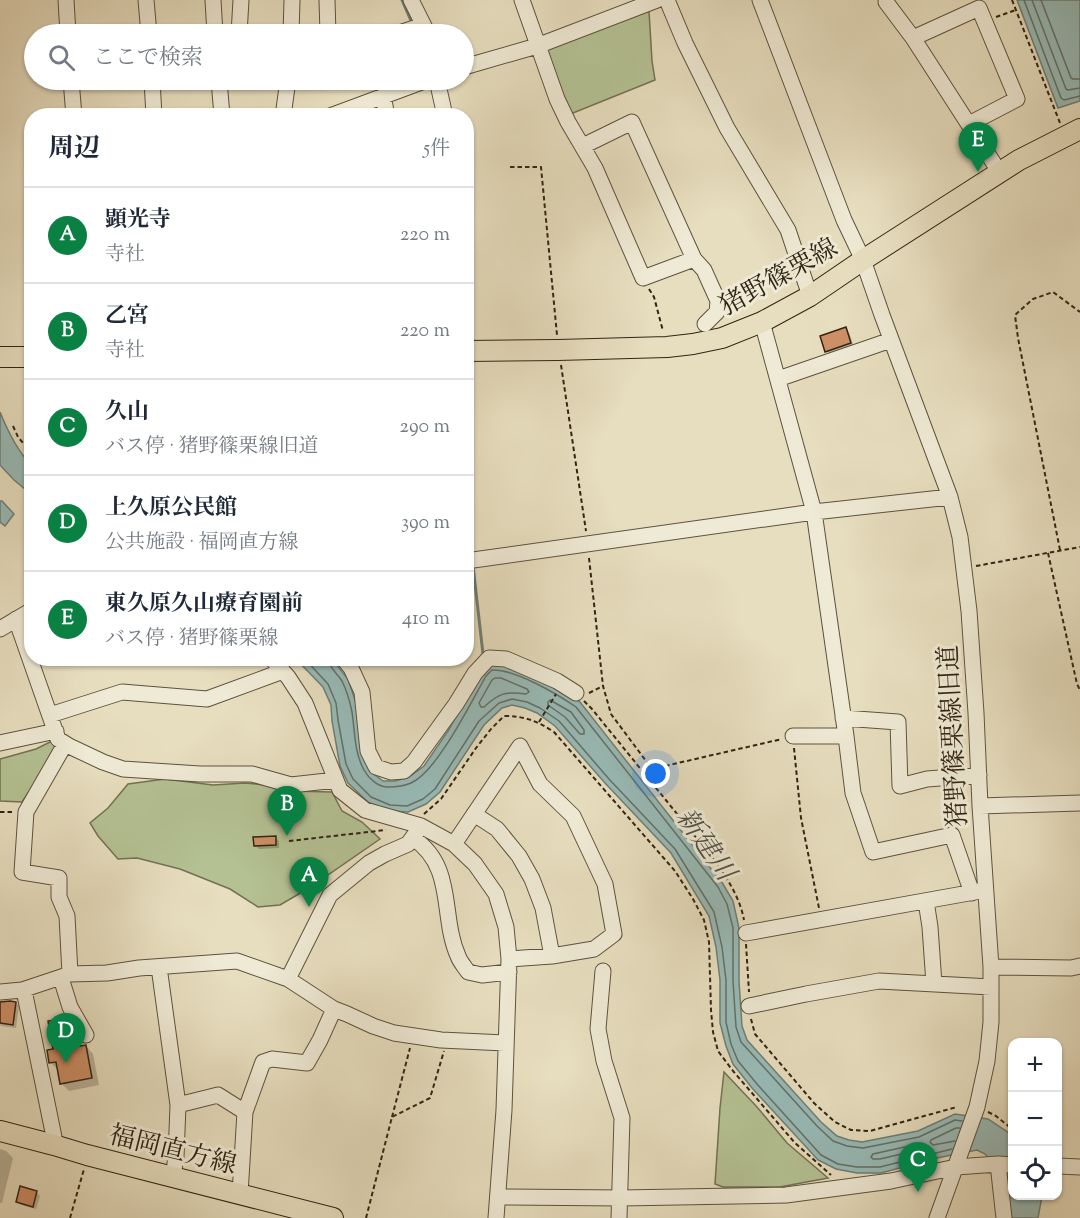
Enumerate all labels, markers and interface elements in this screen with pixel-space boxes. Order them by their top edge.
search box [24,24,474,90]
icon: search [45,41,78,74]
text: ここで検索 [93,43,203,75]
pin: E [958,122,998,172]
text: 周辺 [48,131,100,168]
text: 5件 [423,135,450,164]
text: 顕光寺 [105,205,171,237]
text: A [59,221,76,250]
text: 220 m [400,221,450,250]
street label: 猪野篠栗線 [713,230,845,326]
text: 寺社 [105,241,145,270]
text: 乙宮 [105,301,149,333]
text: B [61,317,74,346]
text: 220 m [400,317,450,346]
text: 寺社 [105,337,145,366]
text: 久山 [105,397,149,429]
text: C [59,413,76,442]
text: 290 m [400,413,450,442]
text: バス停 · 猪野篠栗線旧道 [105,433,319,462]
text: 上久原公民館 [105,493,237,525]
text: D [60,509,75,538]
text: 390 m [401,509,450,538]
text: 公共施設 · 福岡直方線 [105,529,299,558]
text: 東久原久山療育園前 [105,589,303,621]
text: E [61,605,74,634]
text: 410 m [402,605,450,634]
text: バス停 · 猪野篠栗線 [105,625,279,654]
street label: 猪野篠栗線旧道 [931,644,978,828]
your location [641,759,670,788]
pin: B [268,786,306,836]
water label: 新建川 [665,801,745,892]
pin: A [290,858,328,907]
pin: D [46,1014,86,1063]
map controls [1008,1038,1062,1200]
button: + [1008,1038,1062,1092]
button: − [1008,1092,1062,1146]
street label: 福岡直方線 [105,1118,240,1185]
pin: C [898,1142,938,1192]
button: locate [1008,1146,1062,1200]

